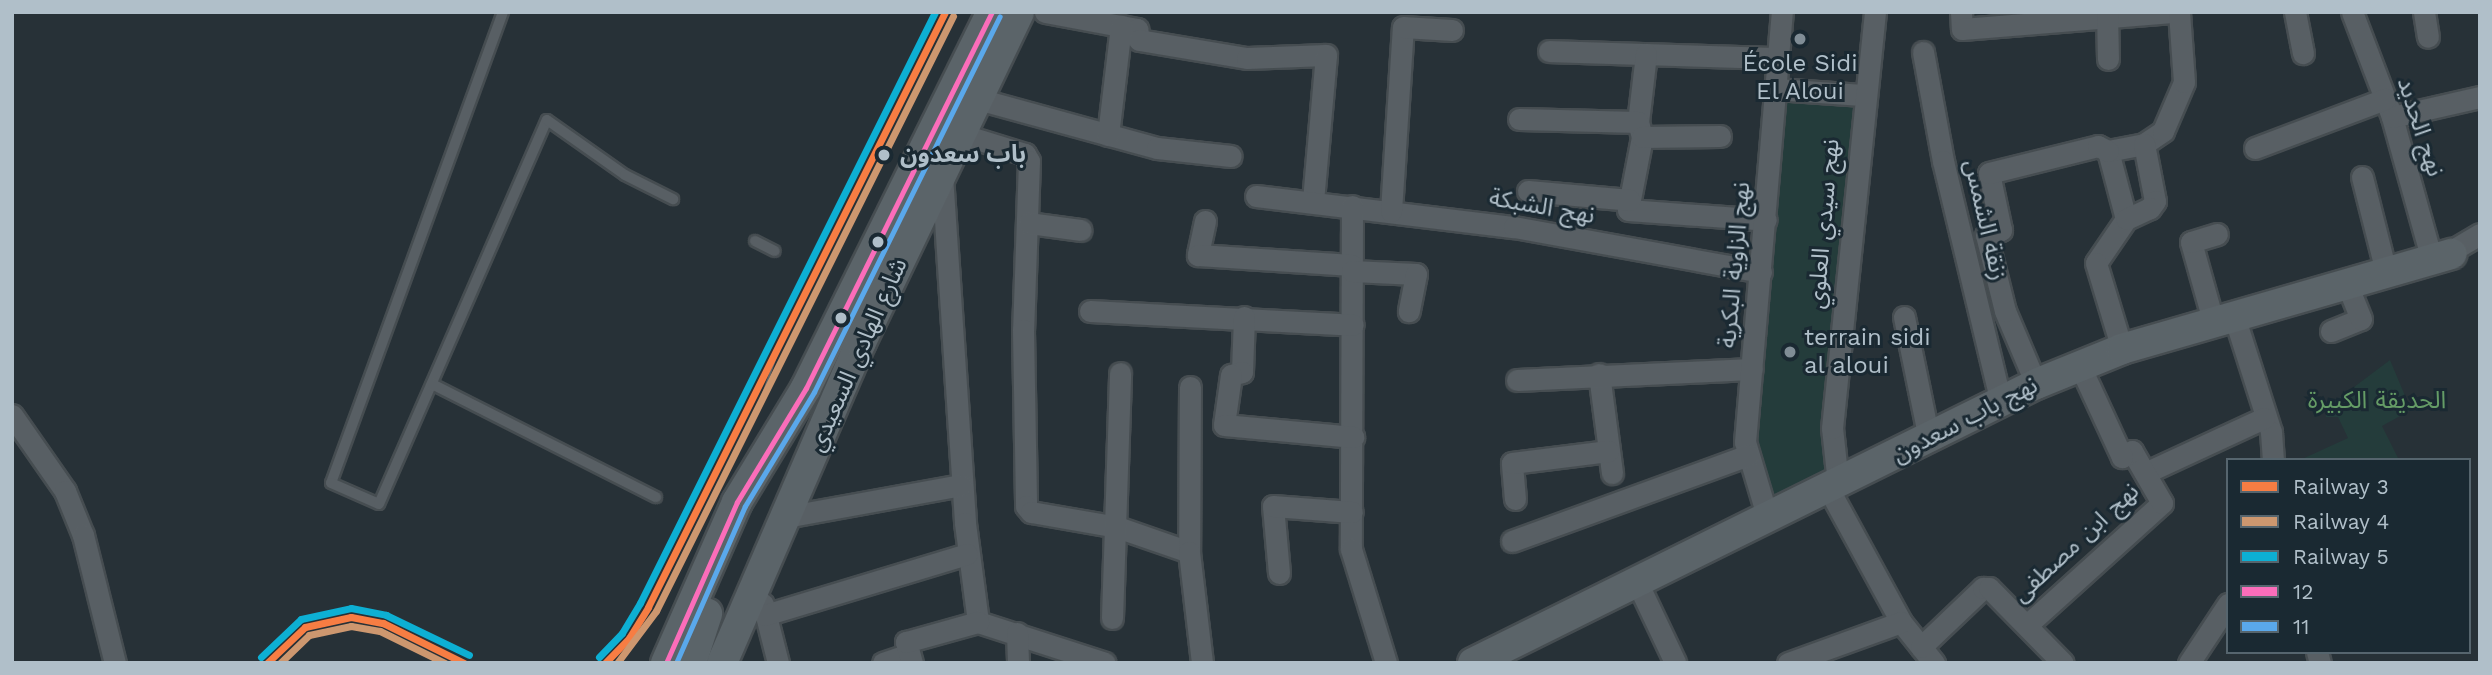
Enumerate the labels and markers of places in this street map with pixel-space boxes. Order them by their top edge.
marker: École Sidi El Aloui [1792,31,1808,47]
place label: École Sidi El Aloui [1742,50,1858,106]
place label: باب سعدون [900,141,1026,169]
marker: باب سعدون [874,145,894,165]
unlabelled marker [871,235,885,249]
unlabelled marker [834,311,848,325]
place label: terrain sidi al aloui [1804,324,1931,380]
marker: terrain sidi al aloui [1782,344,1798,360]

